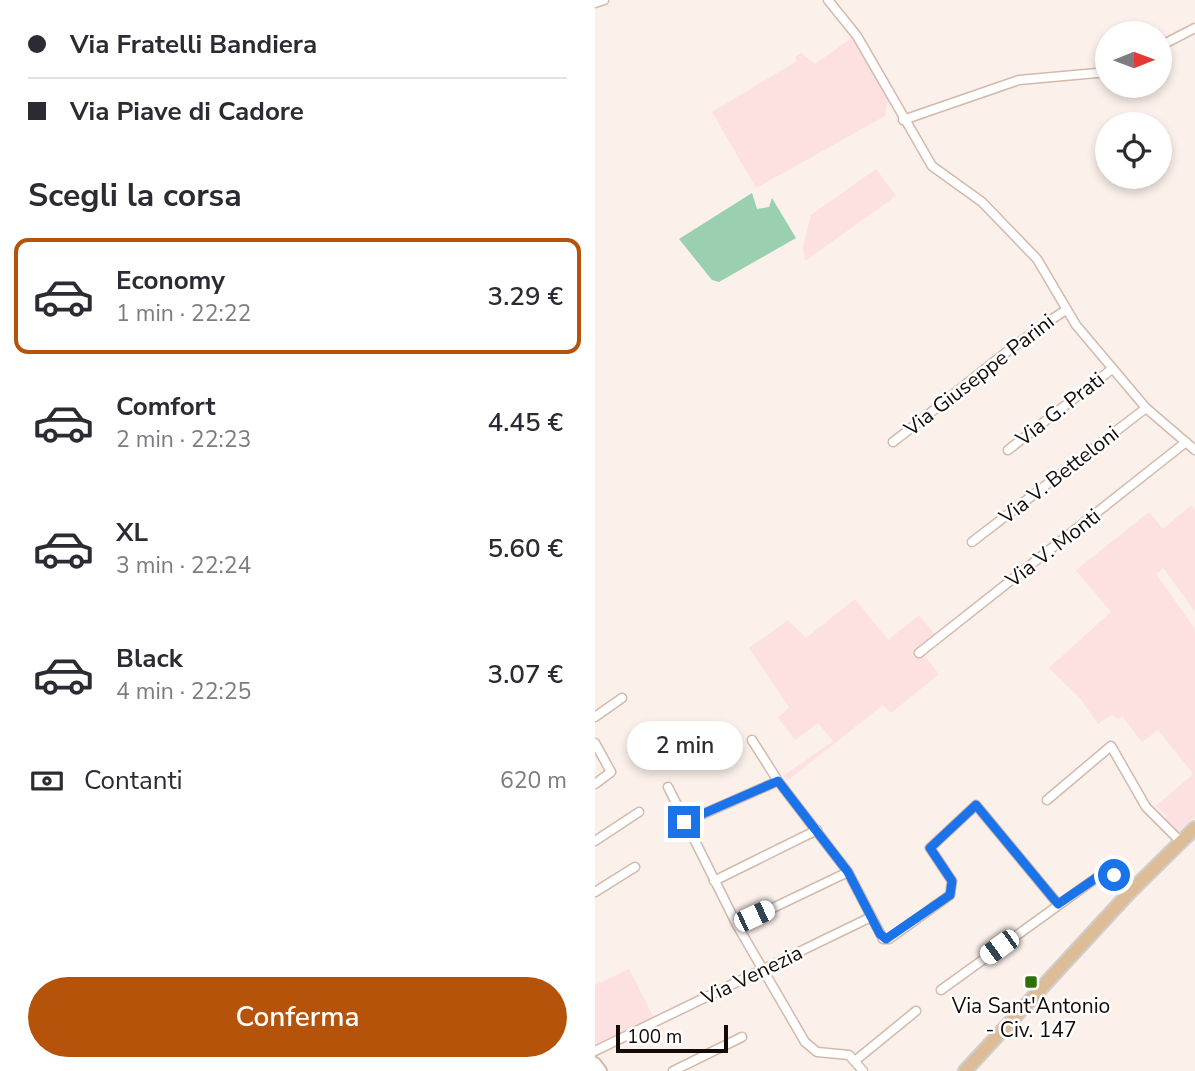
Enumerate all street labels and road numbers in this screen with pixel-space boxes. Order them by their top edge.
street label: Via Giuseppe Parini [897,308,1060,443]
street label: Via G. Prati [1009,366,1110,453]
street label: Via V. Betteloni [993,419,1125,531]
street label: Via V. Monti [999,502,1106,595]
street label: Via Venezia [696,939,807,1012]

